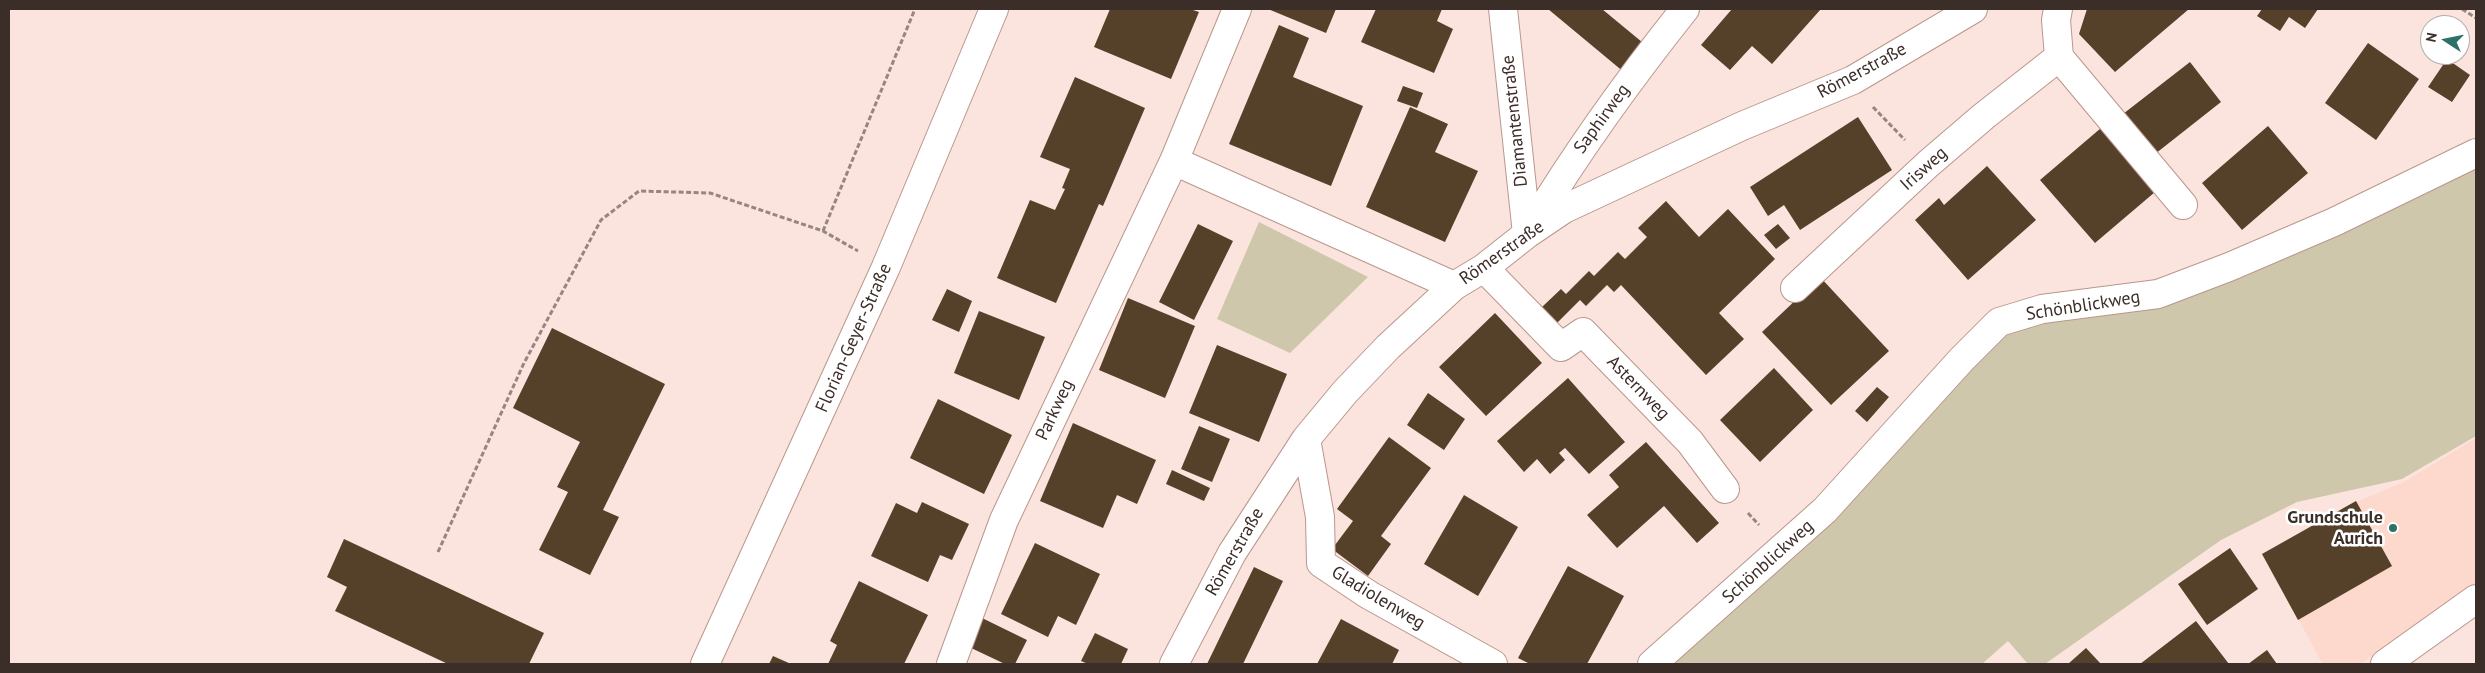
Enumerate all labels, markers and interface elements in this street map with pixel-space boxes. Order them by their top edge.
north arrow [2420,15,2470,65]
text: N [2422,31,2441,44]
street label: Römerstraße [1814,38,1910,104]
street label: Diamantenstraße [1497,54,1533,188]
street label: Saphirweg [1570,80,1634,158]
street label: Irisweg [1896,142,1952,196]
street label: Römerstraße [1456,216,1548,290]
street label: Florian-Geyer-Straße [811,260,897,416]
street label: Schönblickweg [2024,286,2142,326]
street label: Asternweg [1602,351,1674,425]
street label: Parkweg [1032,376,1078,444]
street label: Römerstraße [1201,504,1269,600]
place label: Grundschule Aurich [2287,507,2383,550]
street label: Schönblickweg [1718,515,1818,609]
marker: Grundschule Aurich [2387,522,2399,534]
street label: Gladiolenweg [1327,562,1429,634]

